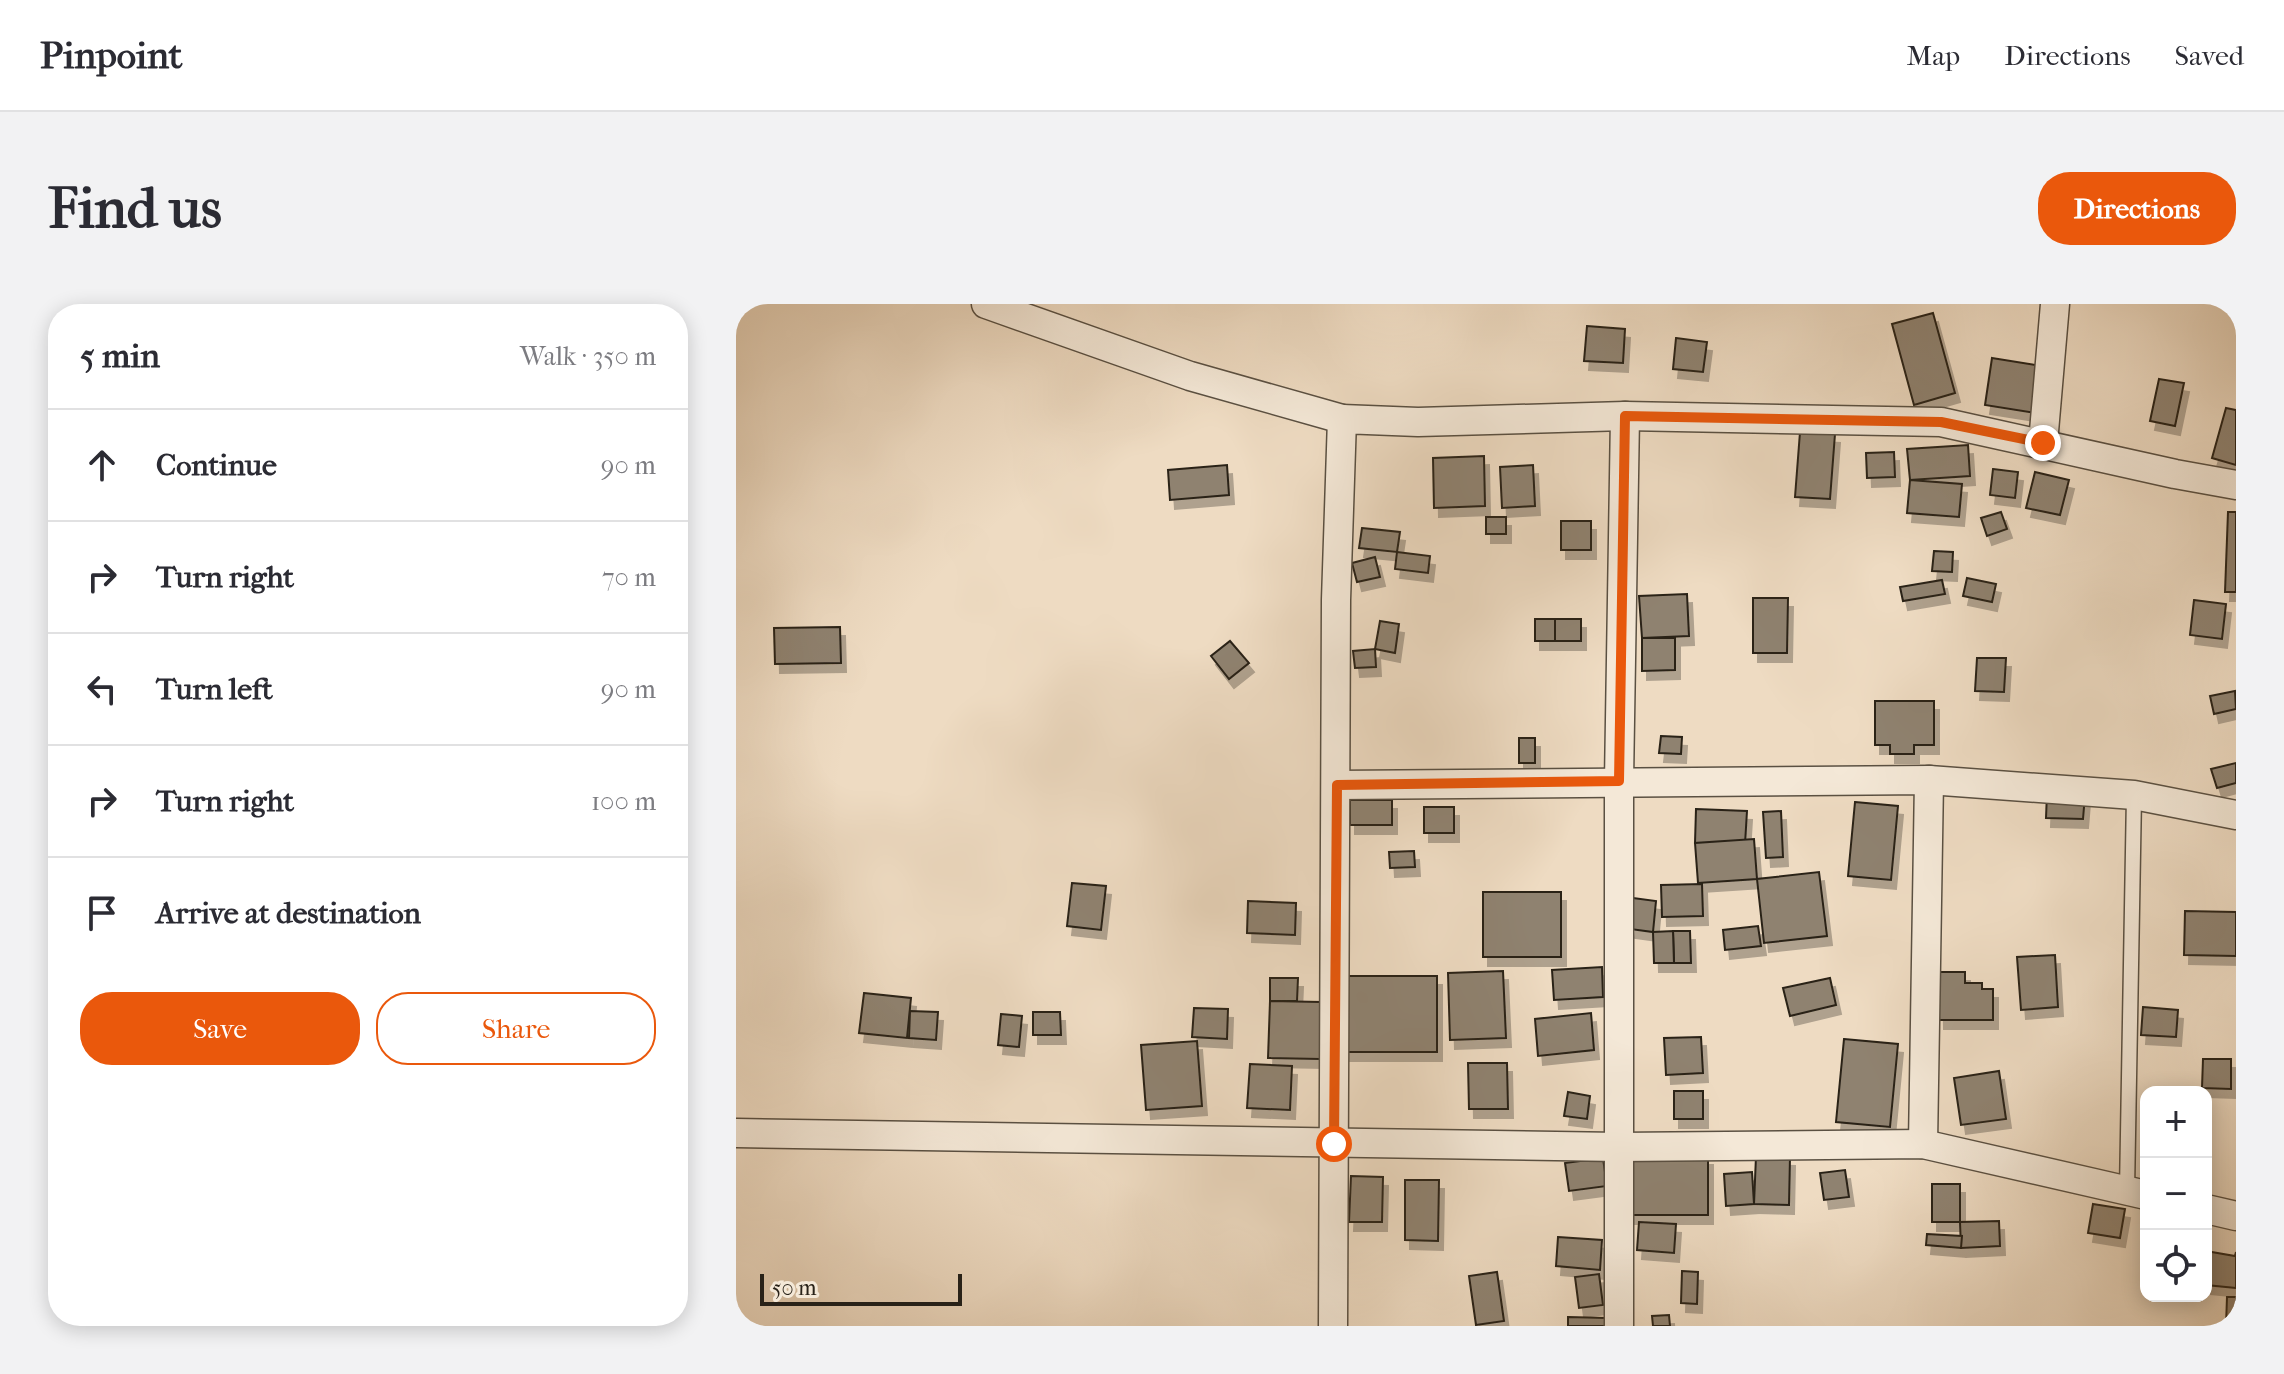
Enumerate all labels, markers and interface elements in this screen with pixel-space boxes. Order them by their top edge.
text: Pinpoint [40,33,182,78]
text: Map [1907,39,1960,72]
text: Directions [2004,39,2131,72]
text: Saved [2175,39,2244,72]
button: Directions [2038,172,2236,245]
text: Find us [48,176,222,241]
text: 5 min [80,336,160,376]
text: Walk · 350 m [520,341,656,372]
route end [2025,425,2061,461]
icon: ahead [80,443,124,487]
text: Continue [156,448,277,483]
text: 90 m [601,450,656,481]
icon: right [80,555,124,599]
text: Turn right [156,560,294,595]
text: 70 m [602,562,656,593]
icon: left [80,667,124,711]
text: Turn left [156,672,273,707]
text: 90 m [601,674,656,705]
icon: right [80,779,124,823]
text: Turn right [156,784,294,819]
text: 100 m [591,786,656,817]
icon: arrive [80,891,124,935]
text: Arrive at destination [156,896,421,931]
button: Save [80,992,360,1065]
button: Share [376,992,656,1065]
map controls [2140,1086,2212,1302]
button: + [2140,1086,2212,1158]
route start [1316,1126,1352,1162]
button: − [2140,1158,2212,1230]
button: locate [2140,1230,2212,1302]
scale bar [760,1270,962,1306]
text: 50 m [772,1275,817,1301]

